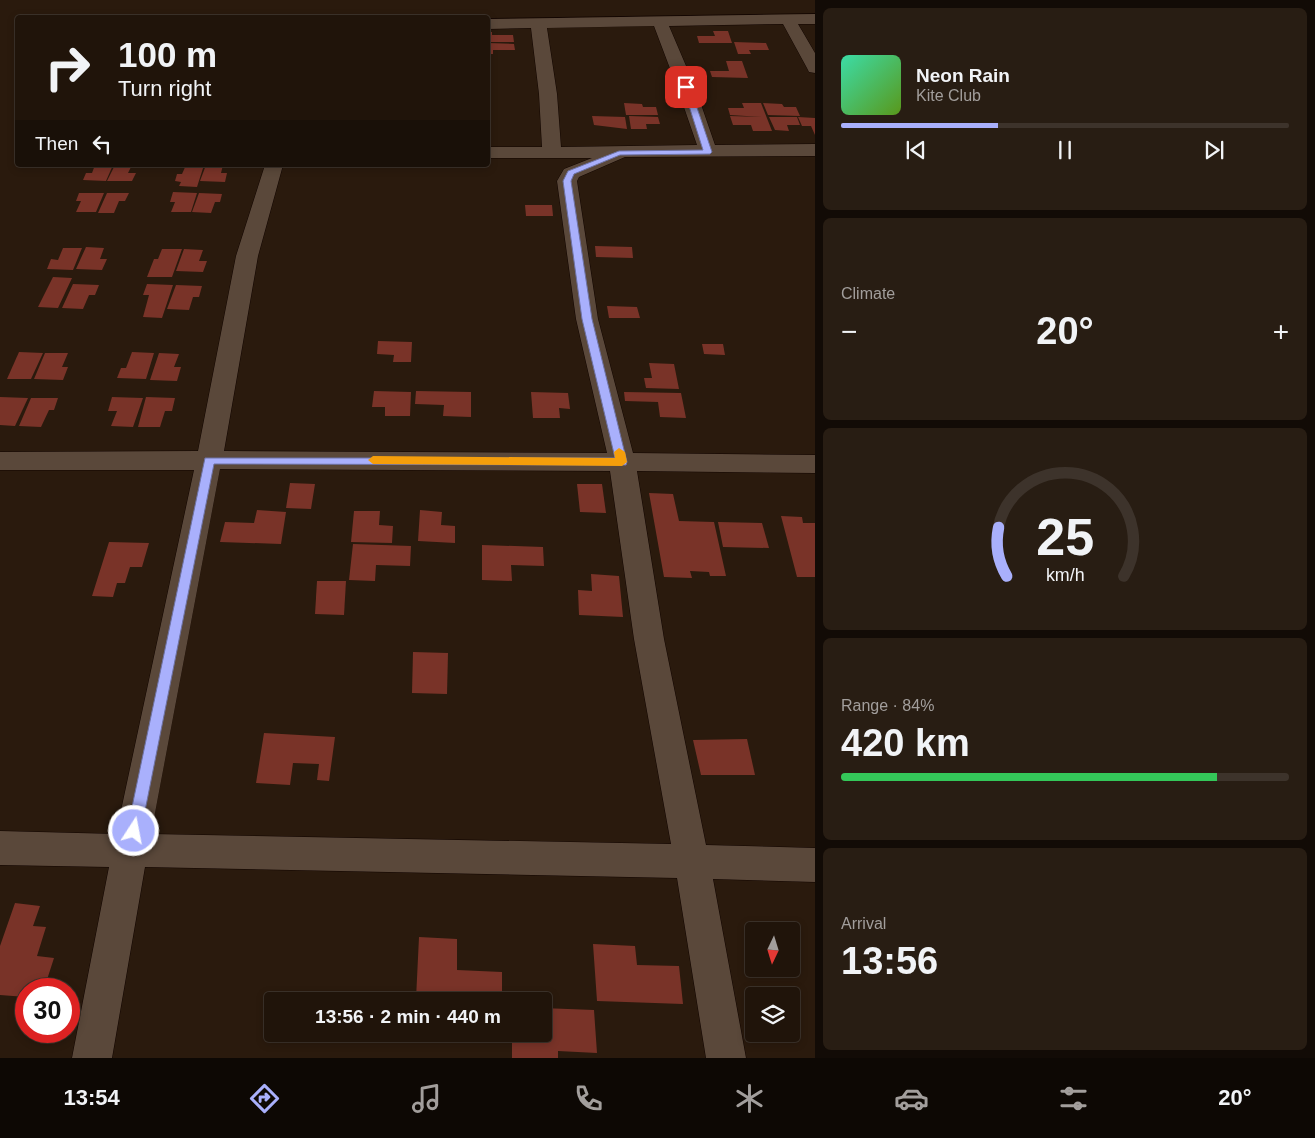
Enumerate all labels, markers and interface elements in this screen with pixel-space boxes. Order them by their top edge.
icon: right [35,35,100,100]
text: 100 m [118,35,217,74]
text: Neon Rain [916,65,1010,86]
pin [665,66,707,108]
icon: arrive [672,73,700,101]
text: Turn right [118,76,211,101]
text: Kite Club [916,87,981,104]
icon: left [88,130,116,158]
text: Then [35,133,78,154]
icon: previous [902,136,930,164]
icon: pause [1051,136,1079,164]
icon: next [1200,136,1228,164]
text: Climate [841,285,895,302]
text: 20° [1036,310,1094,352]
text: − [841,316,857,347]
text: + [1273,316,1289,347]
text: 25 [1036,508,1094,566]
text: km/h [1046,565,1084,585]
text: Range · 84% [841,697,934,714]
text: 420 km [841,722,970,764]
position arrow [107,804,159,856]
text: Arrival [841,915,886,932]
north arrow [745,922,800,978]
map controls [745,922,800,1042]
text: 13:56 [841,940,938,982]
speed limit sign: 30 [15,978,80,1043]
button: layers [745,987,800,1042]
text: 13:56 · 2 min · 440 m [315,1006,501,1027]
icon: directions [247,1081,282,1116]
icon: music [409,1081,444,1116]
icon: phone [571,1081,606,1116]
icon: climate [732,1081,767,1116]
icon: car [894,1081,929,1116]
icon: filters [1056,1081,1091,1116]
text: 13:54 [63,1085,120,1110]
text: 20° [1218,1085,1251,1110]

